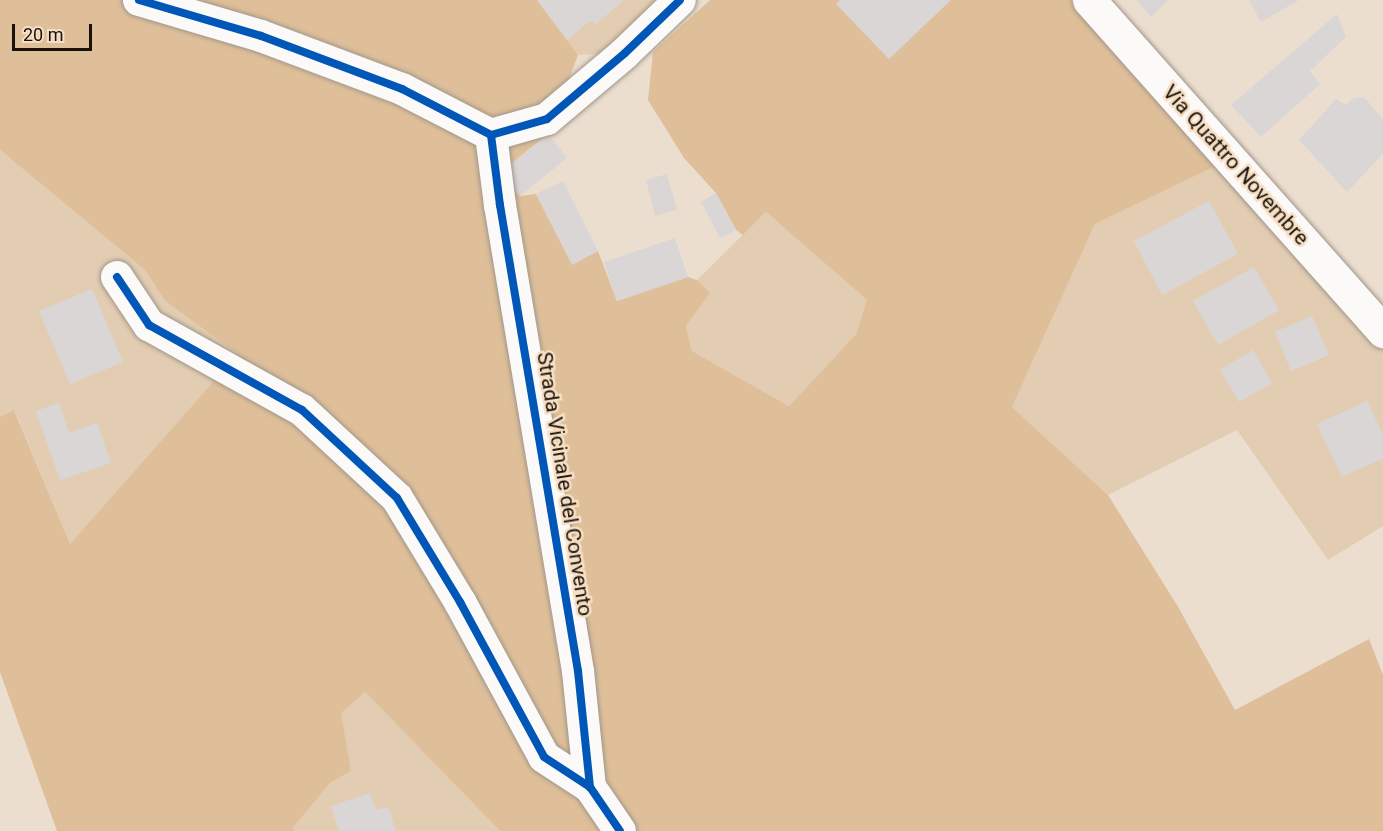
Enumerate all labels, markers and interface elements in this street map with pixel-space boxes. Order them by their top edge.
scale bar [15,12,94,50]
text: 20 m [23,24,63,45]
street label: Via Quattro Novembre [1158,80,1314,250]
street label: Strada Vicinale del Convento [532,350,598,618]

